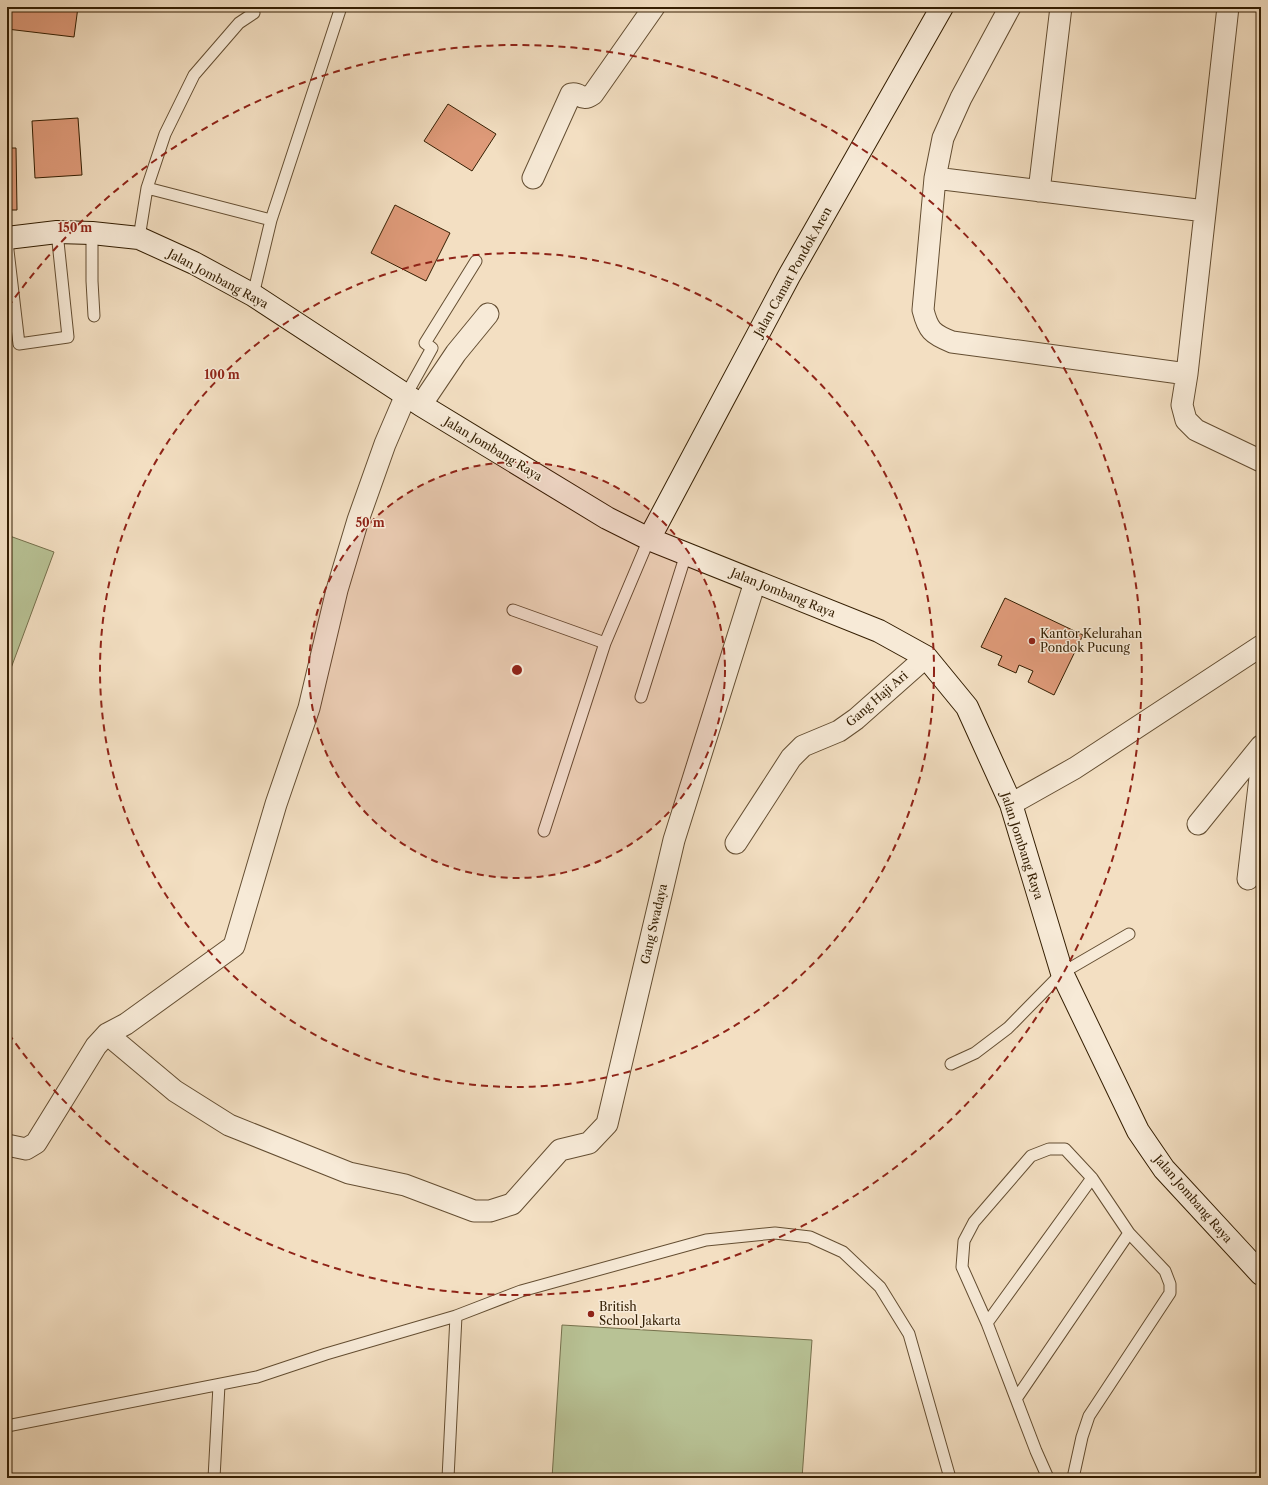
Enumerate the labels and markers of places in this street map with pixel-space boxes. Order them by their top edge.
place label: Kantor Kelurahan Pondok Pucung [1040,626,1143,655]
marker: Kantor Kelurahan Pondok Pucung [1027,636,1037,646]
centre of rings [510,663,524,677]
place label: British School Jakarta [599,1299,681,1328]
marker: British School Jakarta [586,1309,596,1319]

